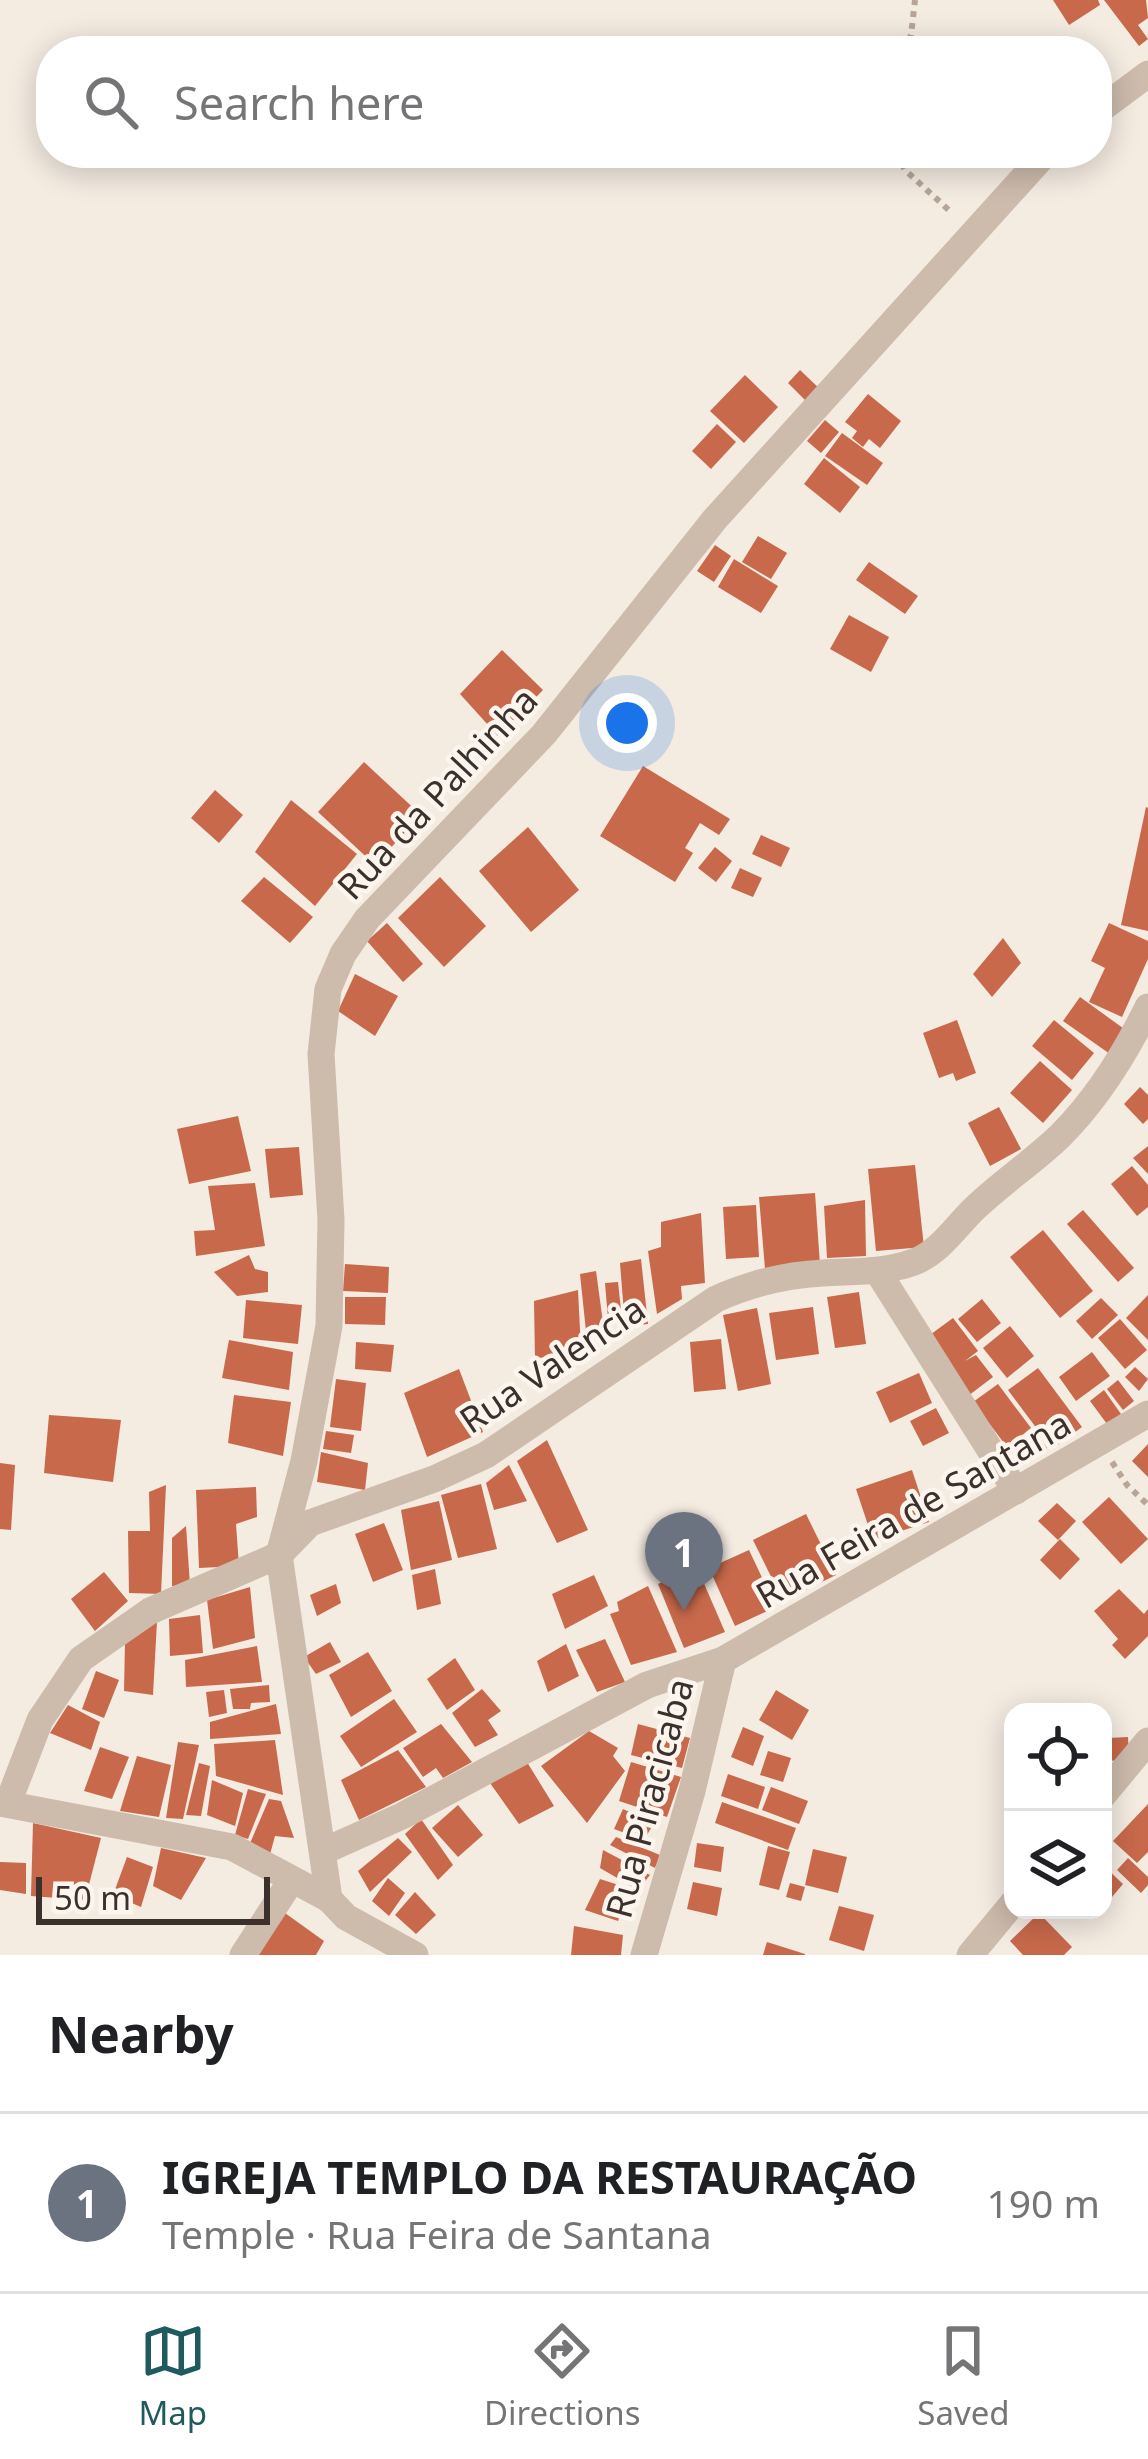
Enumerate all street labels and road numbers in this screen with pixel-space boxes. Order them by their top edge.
street label: Rua da Palhinha [326,676,548,910]
street label: Rua Valencia [450,1284,654,1444]
street label: Rua Feira de Santana [747,1399,1079,1619]
street label: Rua Piracicaba [594,1673,704,1923]

